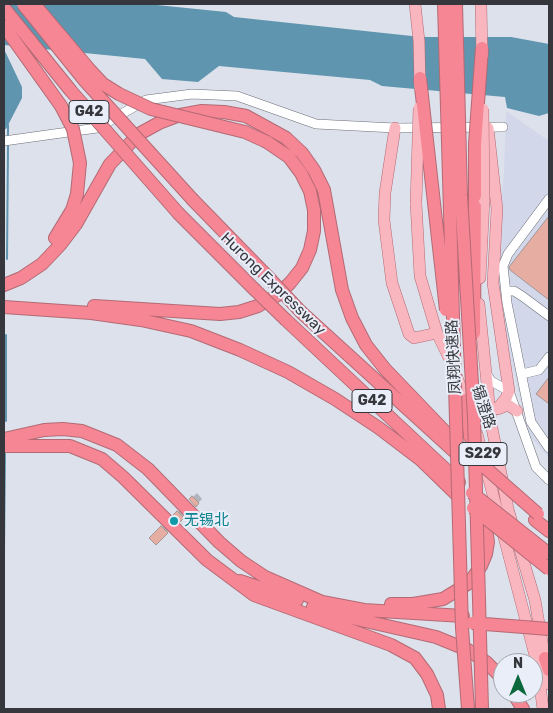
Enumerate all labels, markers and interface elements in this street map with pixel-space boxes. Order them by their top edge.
road number: G42 [69,100,109,124]
street label: Hurong Expressway [217,229,329,339]
street label: 凤翔快速路 [443,319,465,395]
street label: 锡澄路 [467,383,499,431]
road number: G42 [352,390,392,412]
road number: S229 [459,442,507,466]
place label: 无锡北 [184,512,229,530]
marker: 无锡北 [168,515,180,527]
north arrow [493,653,543,703]
text: N [513,655,523,672]

